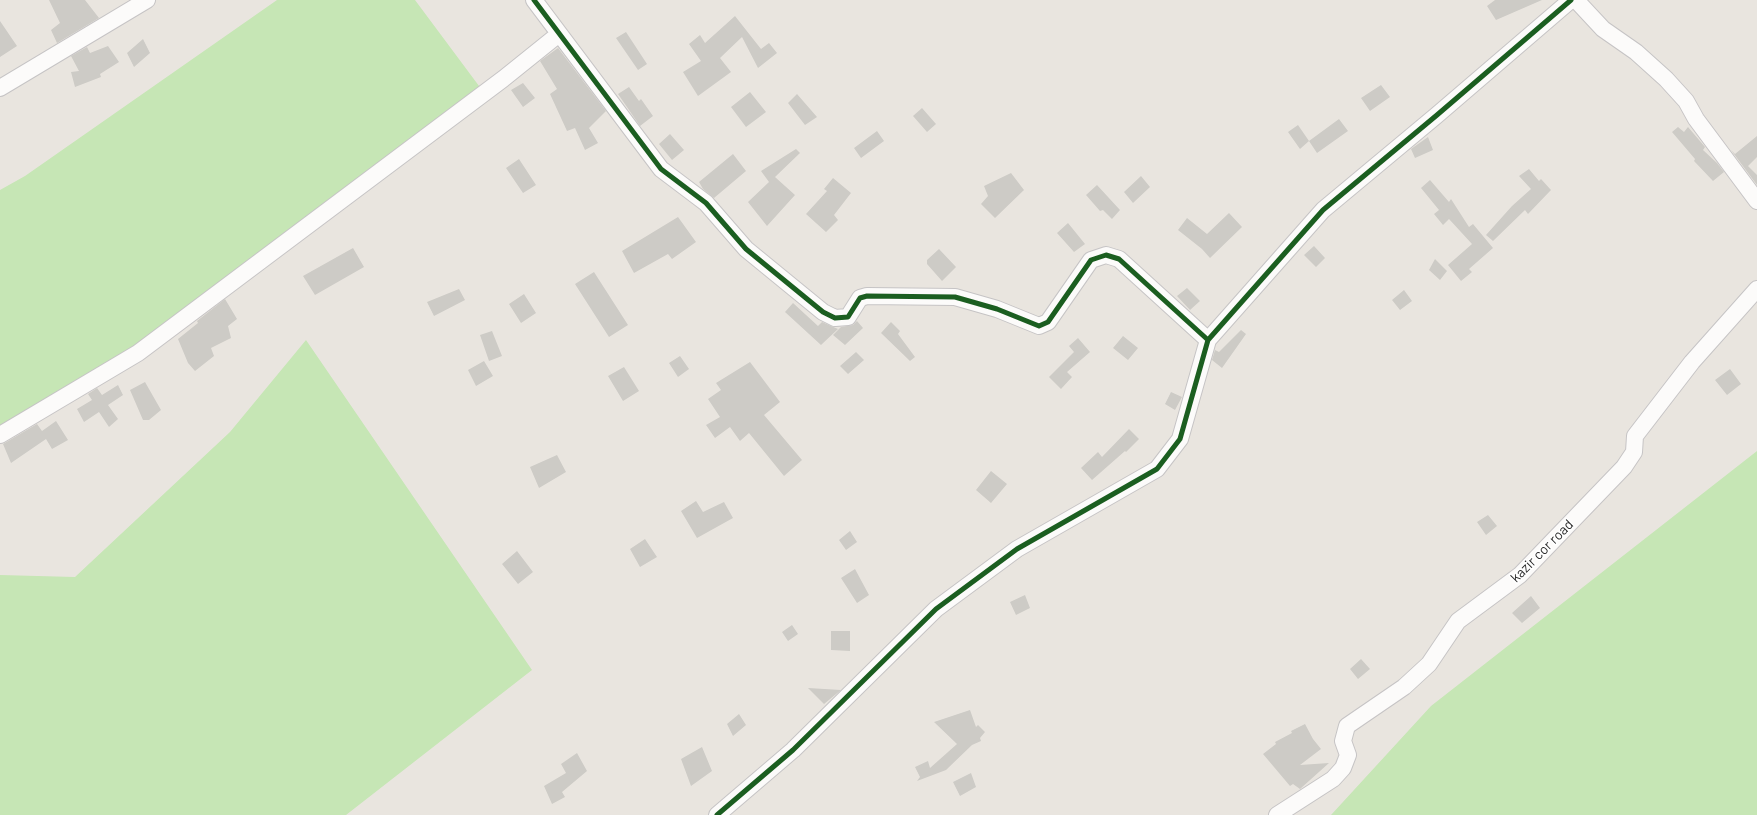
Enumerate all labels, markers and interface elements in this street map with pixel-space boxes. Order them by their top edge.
street label: kazir cor road [1507,516,1577,586]

